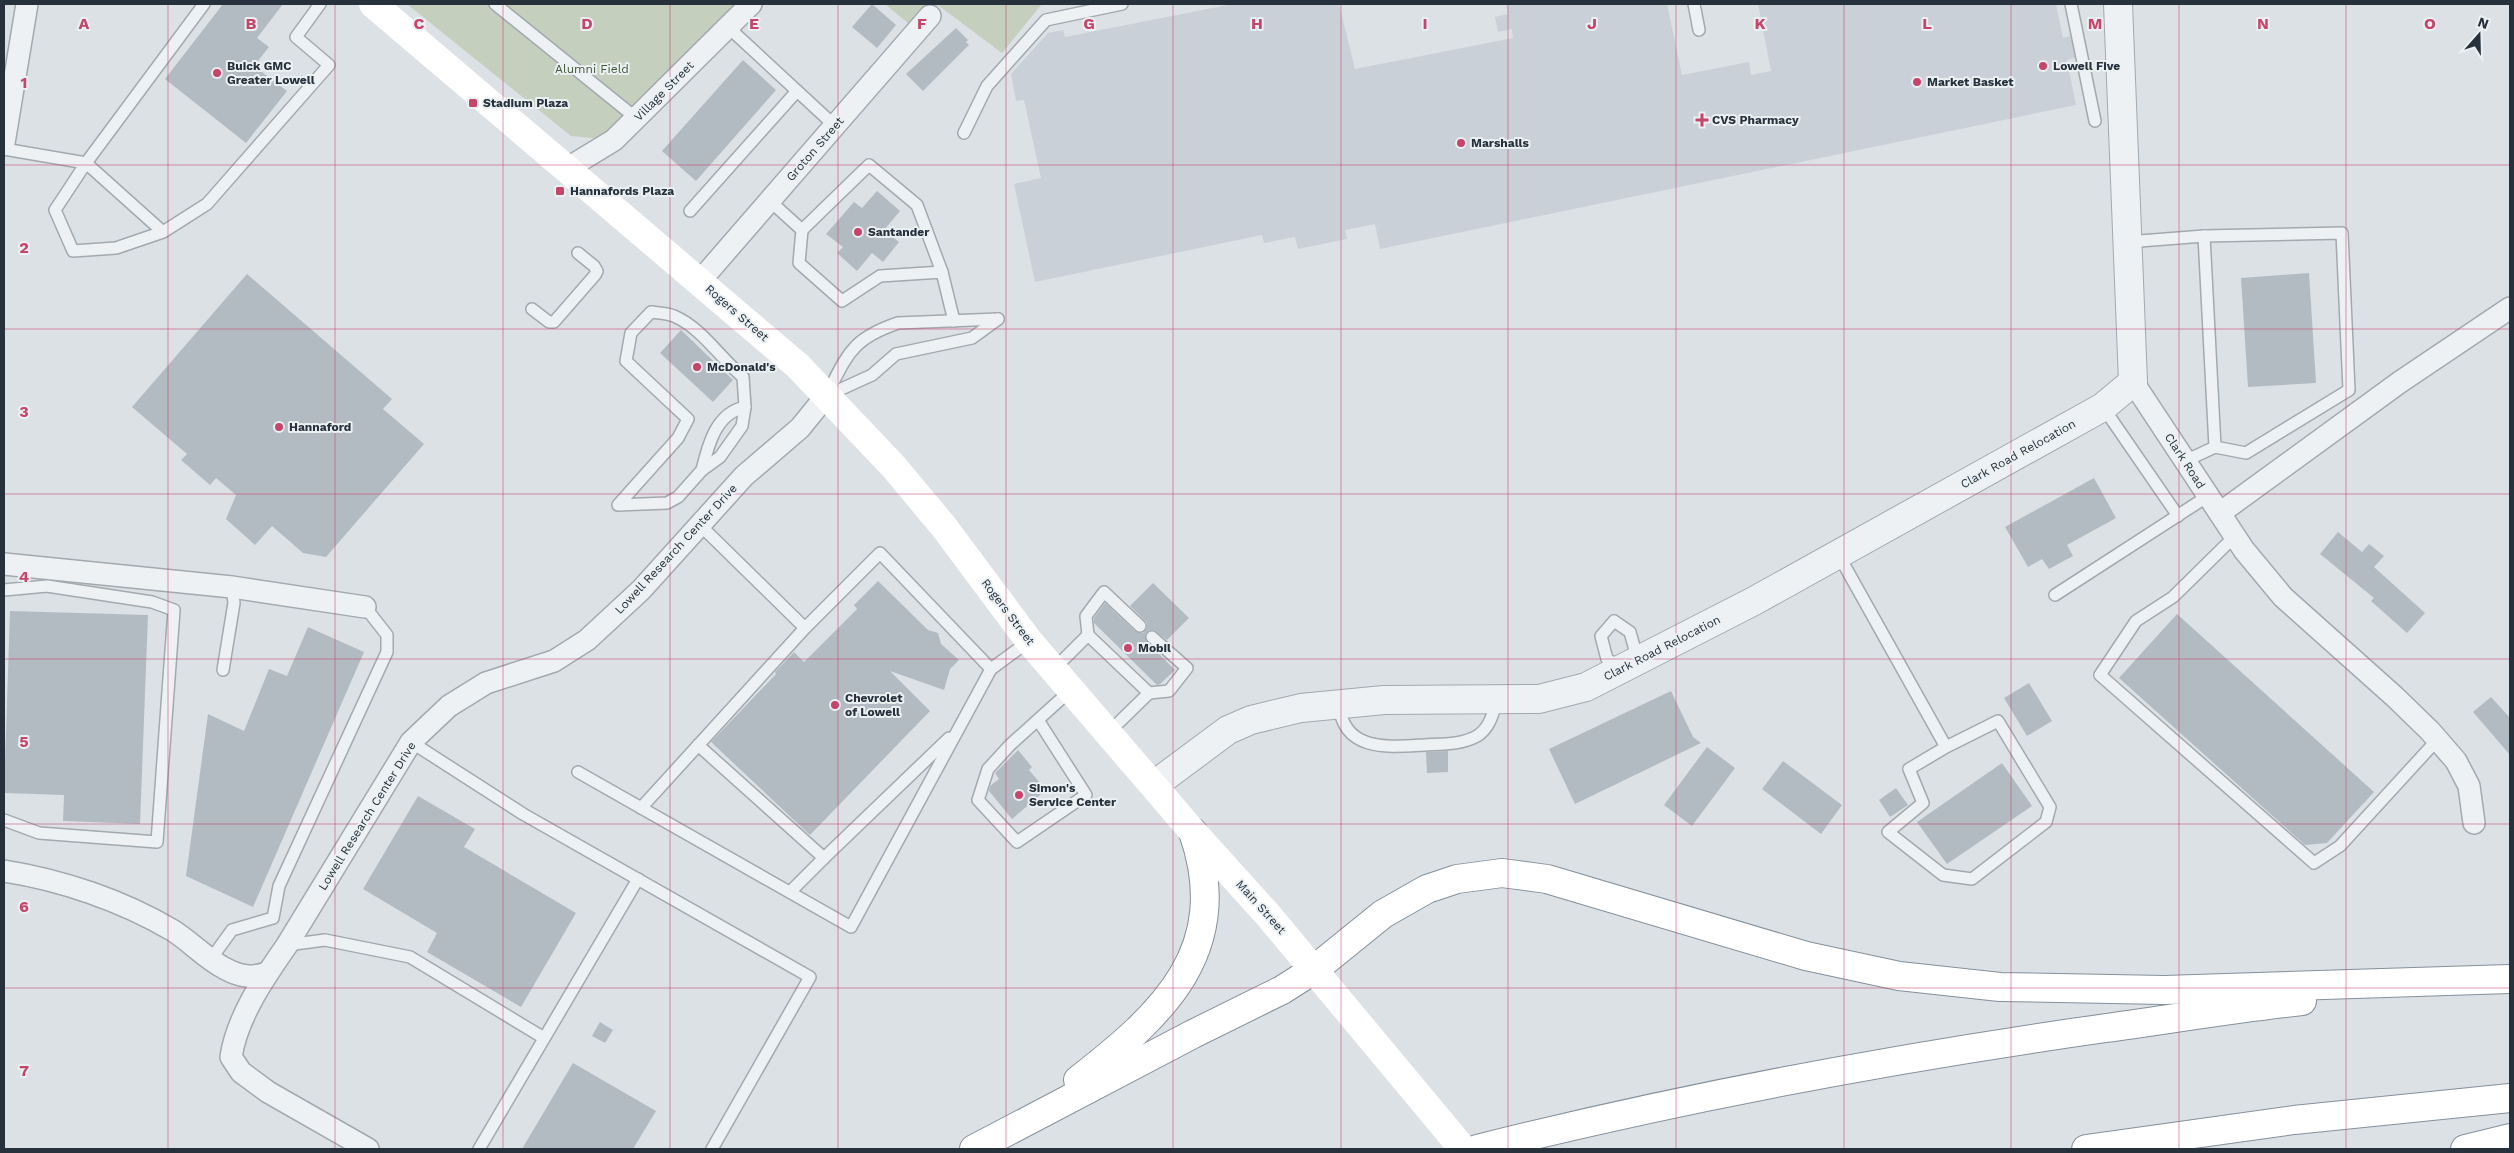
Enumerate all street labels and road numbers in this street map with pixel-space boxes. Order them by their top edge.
street label: Village Street [631,58,697,124]
street label: Groton Street [783,114,847,184]
street label: Rogers Street [702,282,772,344]
street label: Clark Road Relocation [1958,417,2078,491]
street label: Clark Road [2162,431,2208,491]
street label: Lowell Research Center Drive [612,481,740,617]
street label: Rogers Street [978,576,1038,648]
street label: Clark Road Relocation [1601,612,1723,684]
street label: Lowell Research Center Drive [315,739,419,893]
street label: Main Street [1233,877,1289,937]

